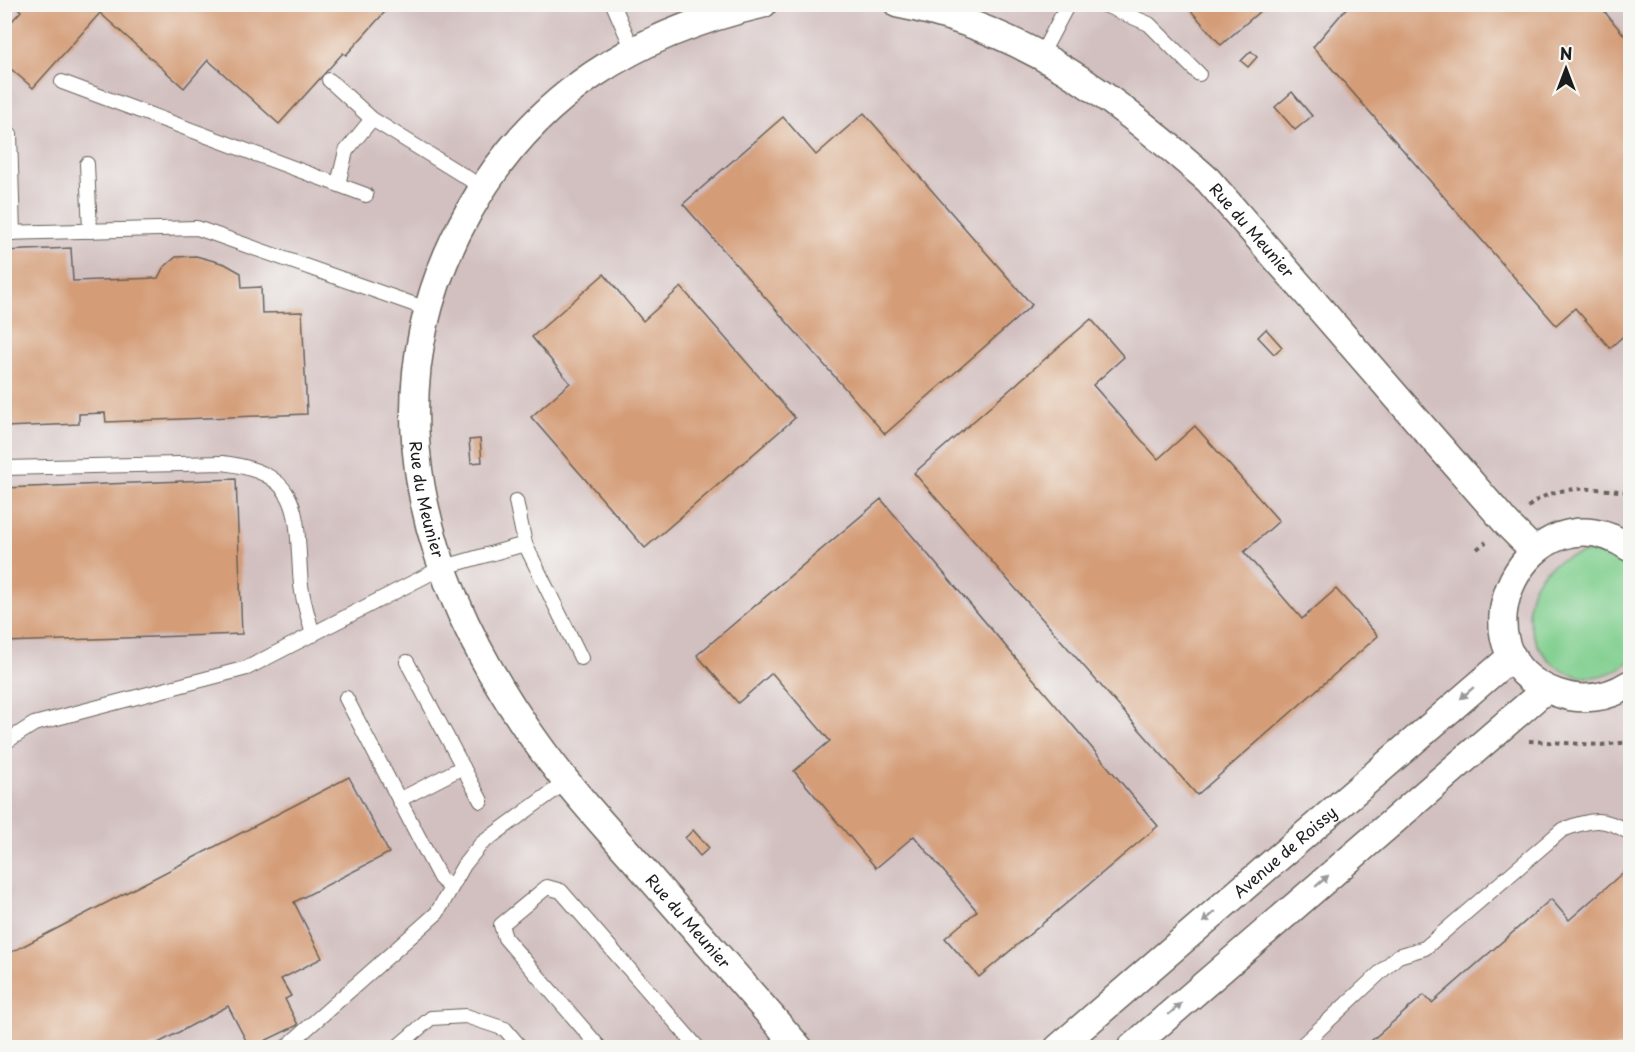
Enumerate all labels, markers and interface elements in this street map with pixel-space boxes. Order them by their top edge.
north arrow [1536,39,1596,99]
text: N [1560,41,1572,65]
street label: Rue du Meunier [1205,177,1301,283]
street label: Rue du Meunier [405,440,452,561]
one-way arrow [1460,686,1475,699]
street label: Avenue de Roissy [1227,800,1342,903]
street label: Rue du Meunier [641,868,737,974]
one-way arrow [1314,875,1329,888]
one-way arrow [1202,910,1217,923]
one-way arrow [1167,1003,1182,1016]

